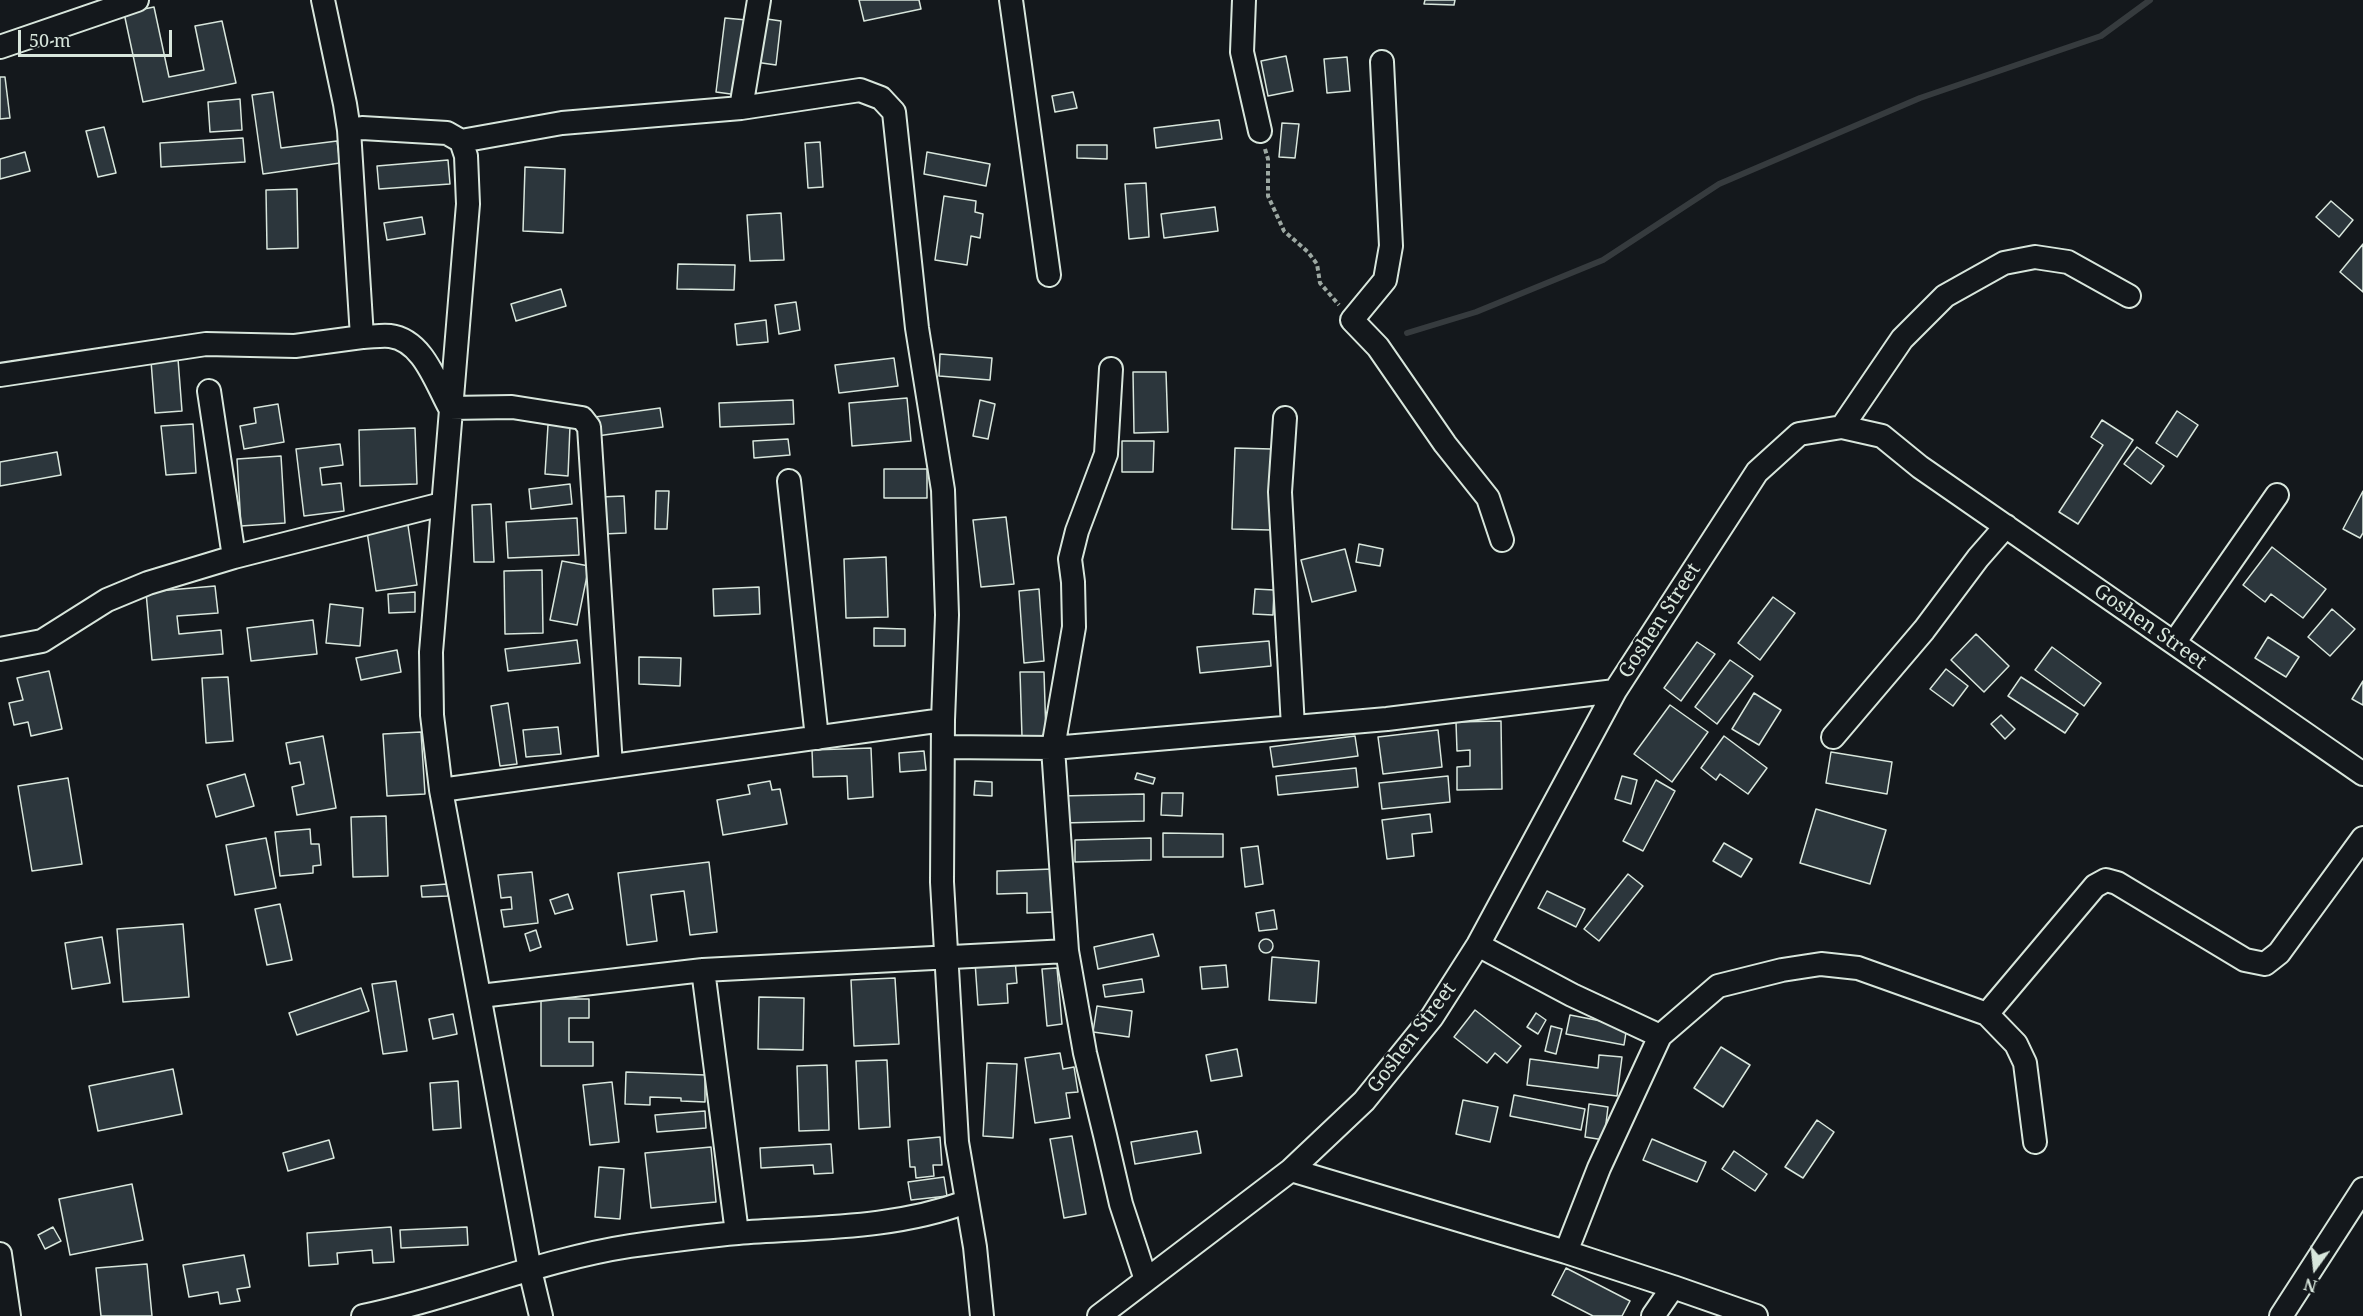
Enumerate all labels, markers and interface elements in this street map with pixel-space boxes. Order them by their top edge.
scale bar [21,18,176,56]
text: 50 m [29,28,71,52]
street label: Goshen Street [1614,559,1706,683]
street label: Goshen Street [2089,579,2211,675]
street label: Goshen Street [1363,978,1461,1098]
north arrow [2285,1238,2345,1298]
text: N [2301,1273,2319,1298]

